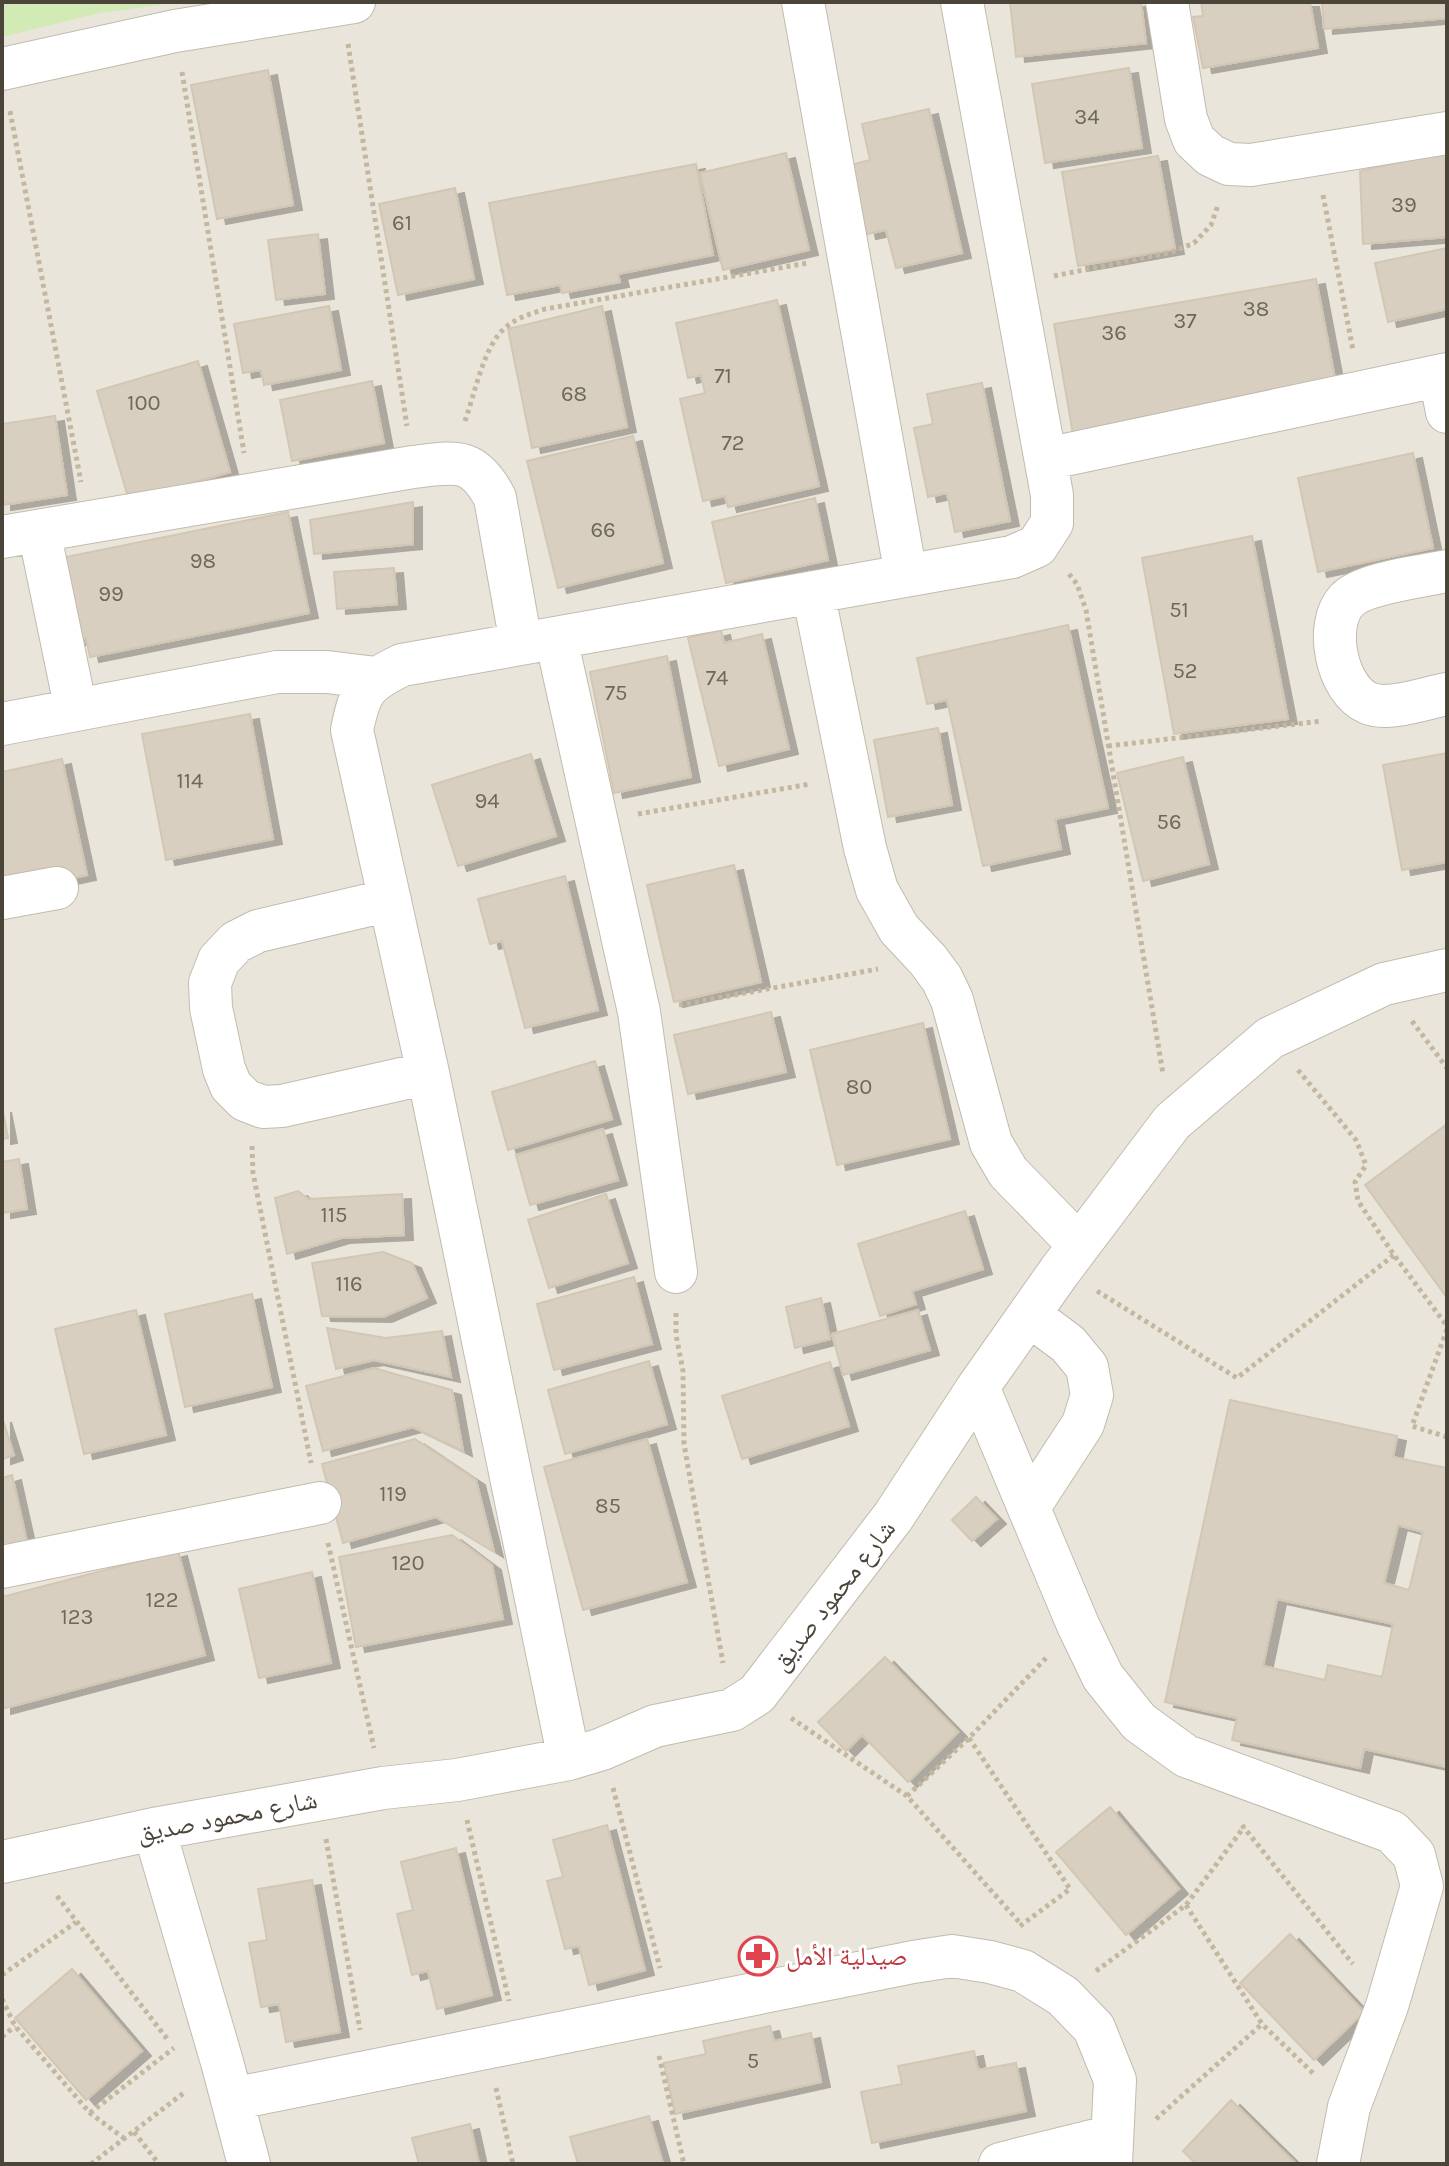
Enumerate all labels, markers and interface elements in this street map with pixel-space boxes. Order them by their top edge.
house number: 34 [1074,104,1100,130]
house number: 39 [1391,192,1417,218]
house number: 61 [392,210,412,236]
house number: 38 [1243,296,1269,322]
house number: 37 [1173,308,1197,334]
house number: 36 [1101,320,1127,346]
house number: 71 [714,363,732,389]
house number: 68 [561,381,587,407]
house number: 100 [127,390,161,416]
house number: 72 [721,430,745,456]
house number: 66 [590,517,616,543]
house number: 98 [190,548,216,574]
house number: 99 [98,581,124,607]
house number: 51 [1169,597,1189,623]
house number: 52 [1172,658,1198,684]
house number: 74 [706,665,728,691]
house number: 75 [605,680,627,706]
house number: 114 [177,768,203,794]
house number: 94 [474,788,500,814]
house number: 56 [1156,809,1182,835]
house number: 80 [846,1074,872,1100]
house number: 115 [321,1202,347,1228]
house number: 116 [335,1271,363,1297]
house number: 119 [379,1481,407,1507]
house number: 85 [595,1493,621,1519]
street label: شارع محمود صديق [765,1514,902,1677]
house number: 120 [391,1550,425,1576]
house number: 122 [146,1587,178,1613]
house number: 123 [60,1604,94,1630]
street label: شارع محمود صديق [134,1784,320,1849]
pharmacy icon: صيدلية الأمل [737,1935,779,1977]
place label: صيدلية الأمل [786,1941,908,1972]
house number: 5 [747,2048,759,2074]

